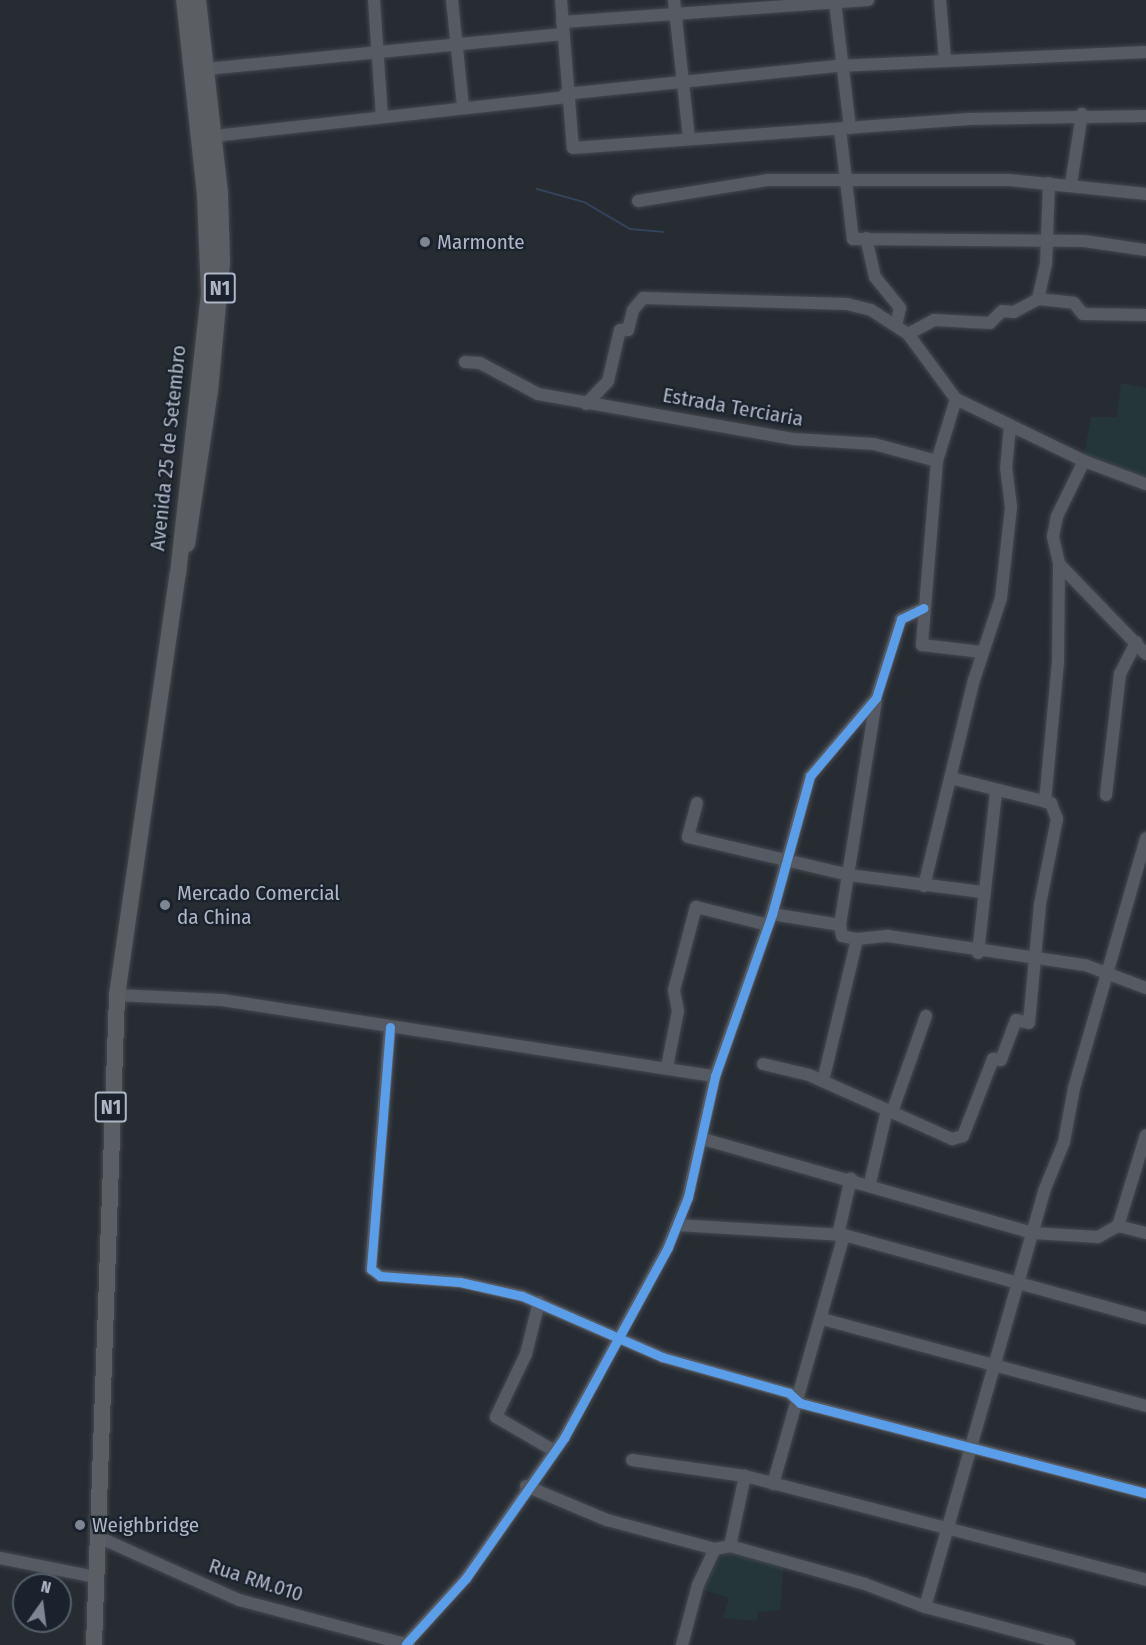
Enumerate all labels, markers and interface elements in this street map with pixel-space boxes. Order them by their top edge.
place label: Marmonte [437,229,525,255]
marker: Marmonte [418,235,432,249]
road number: N1 [204,271,236,305]
street label: Avenida 25 de Setembro [145,344,191,552]
street label: Estrada Terciaria [661,382,805,432]
place label: Mercado Comercial da China [177,880,340,930]
marker: Mercado Comercial da China [158,898,172,912]
road number: N1 [94,1090,128,1124]
place label: Weighbridge [92,1512,199,1538]
marker: Weighbridge [73,1518,87,1532]
street label: Rua RM.010 [206,1553,306,1607]
north arrow [12,1573,72,1633]
text: N [39,1577,53,1597]

